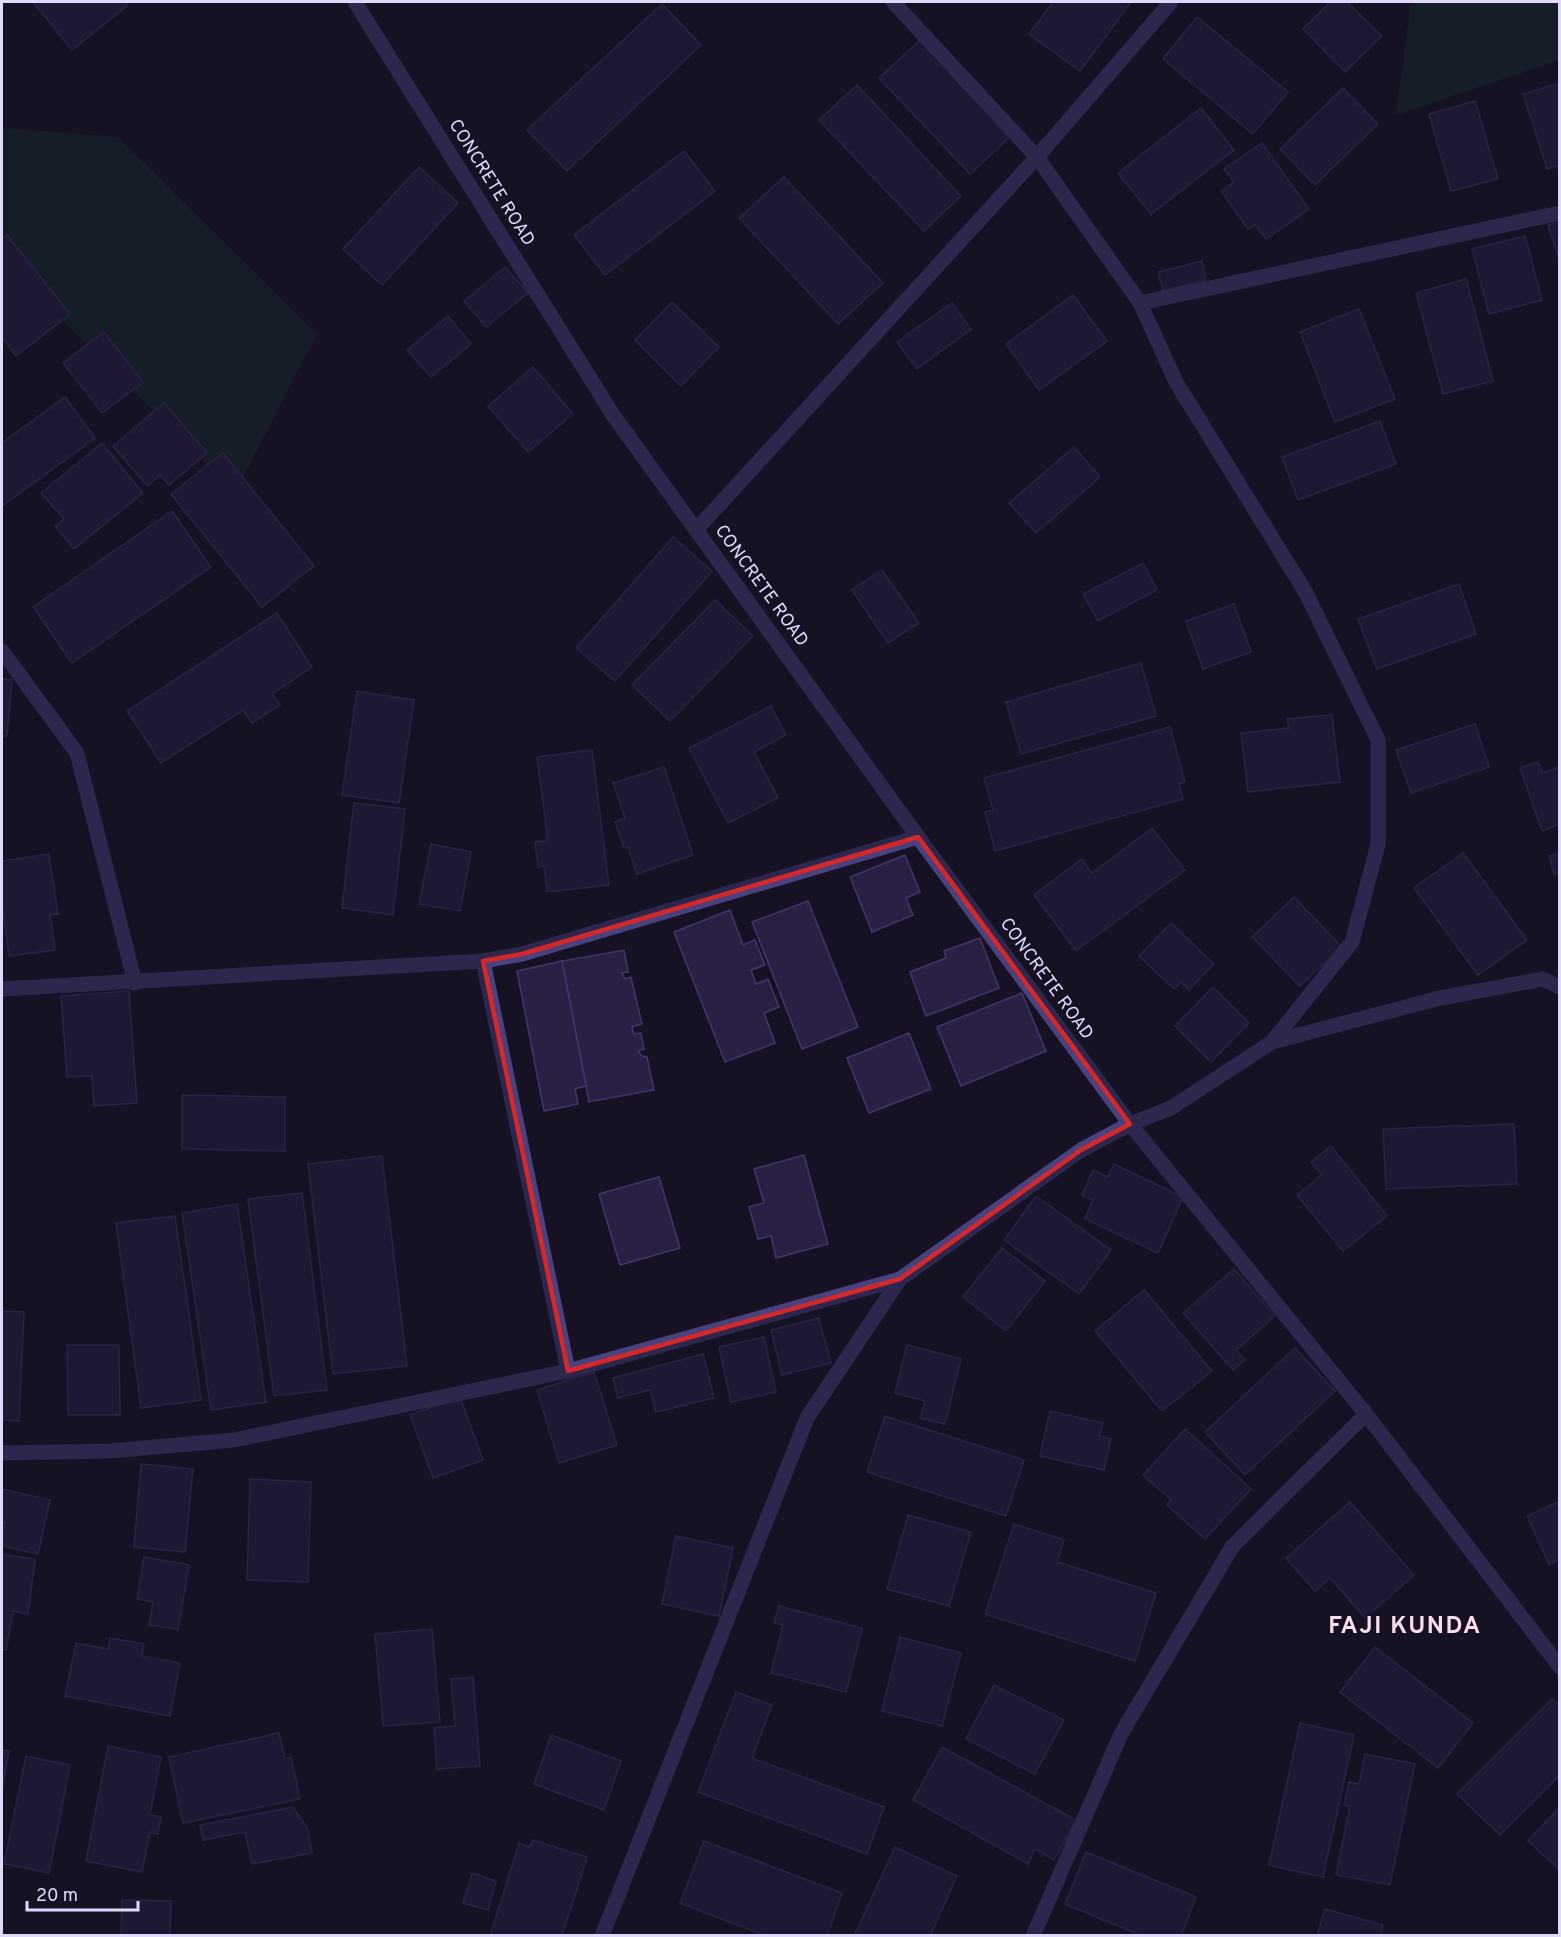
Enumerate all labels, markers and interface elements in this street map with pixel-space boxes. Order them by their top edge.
street label: CONCRETE ROAD [443,115,539,251]
street label: CONCRETE ROAD [709,520,813,652]
street label: CONCRETE ROAD [994,913,1098,1045]
district label: FAJI KUNDA [1328,1612,1482,1642]
scale bar [27,1874,138,1912]
text: 20 m [36,1885,78,1908]

